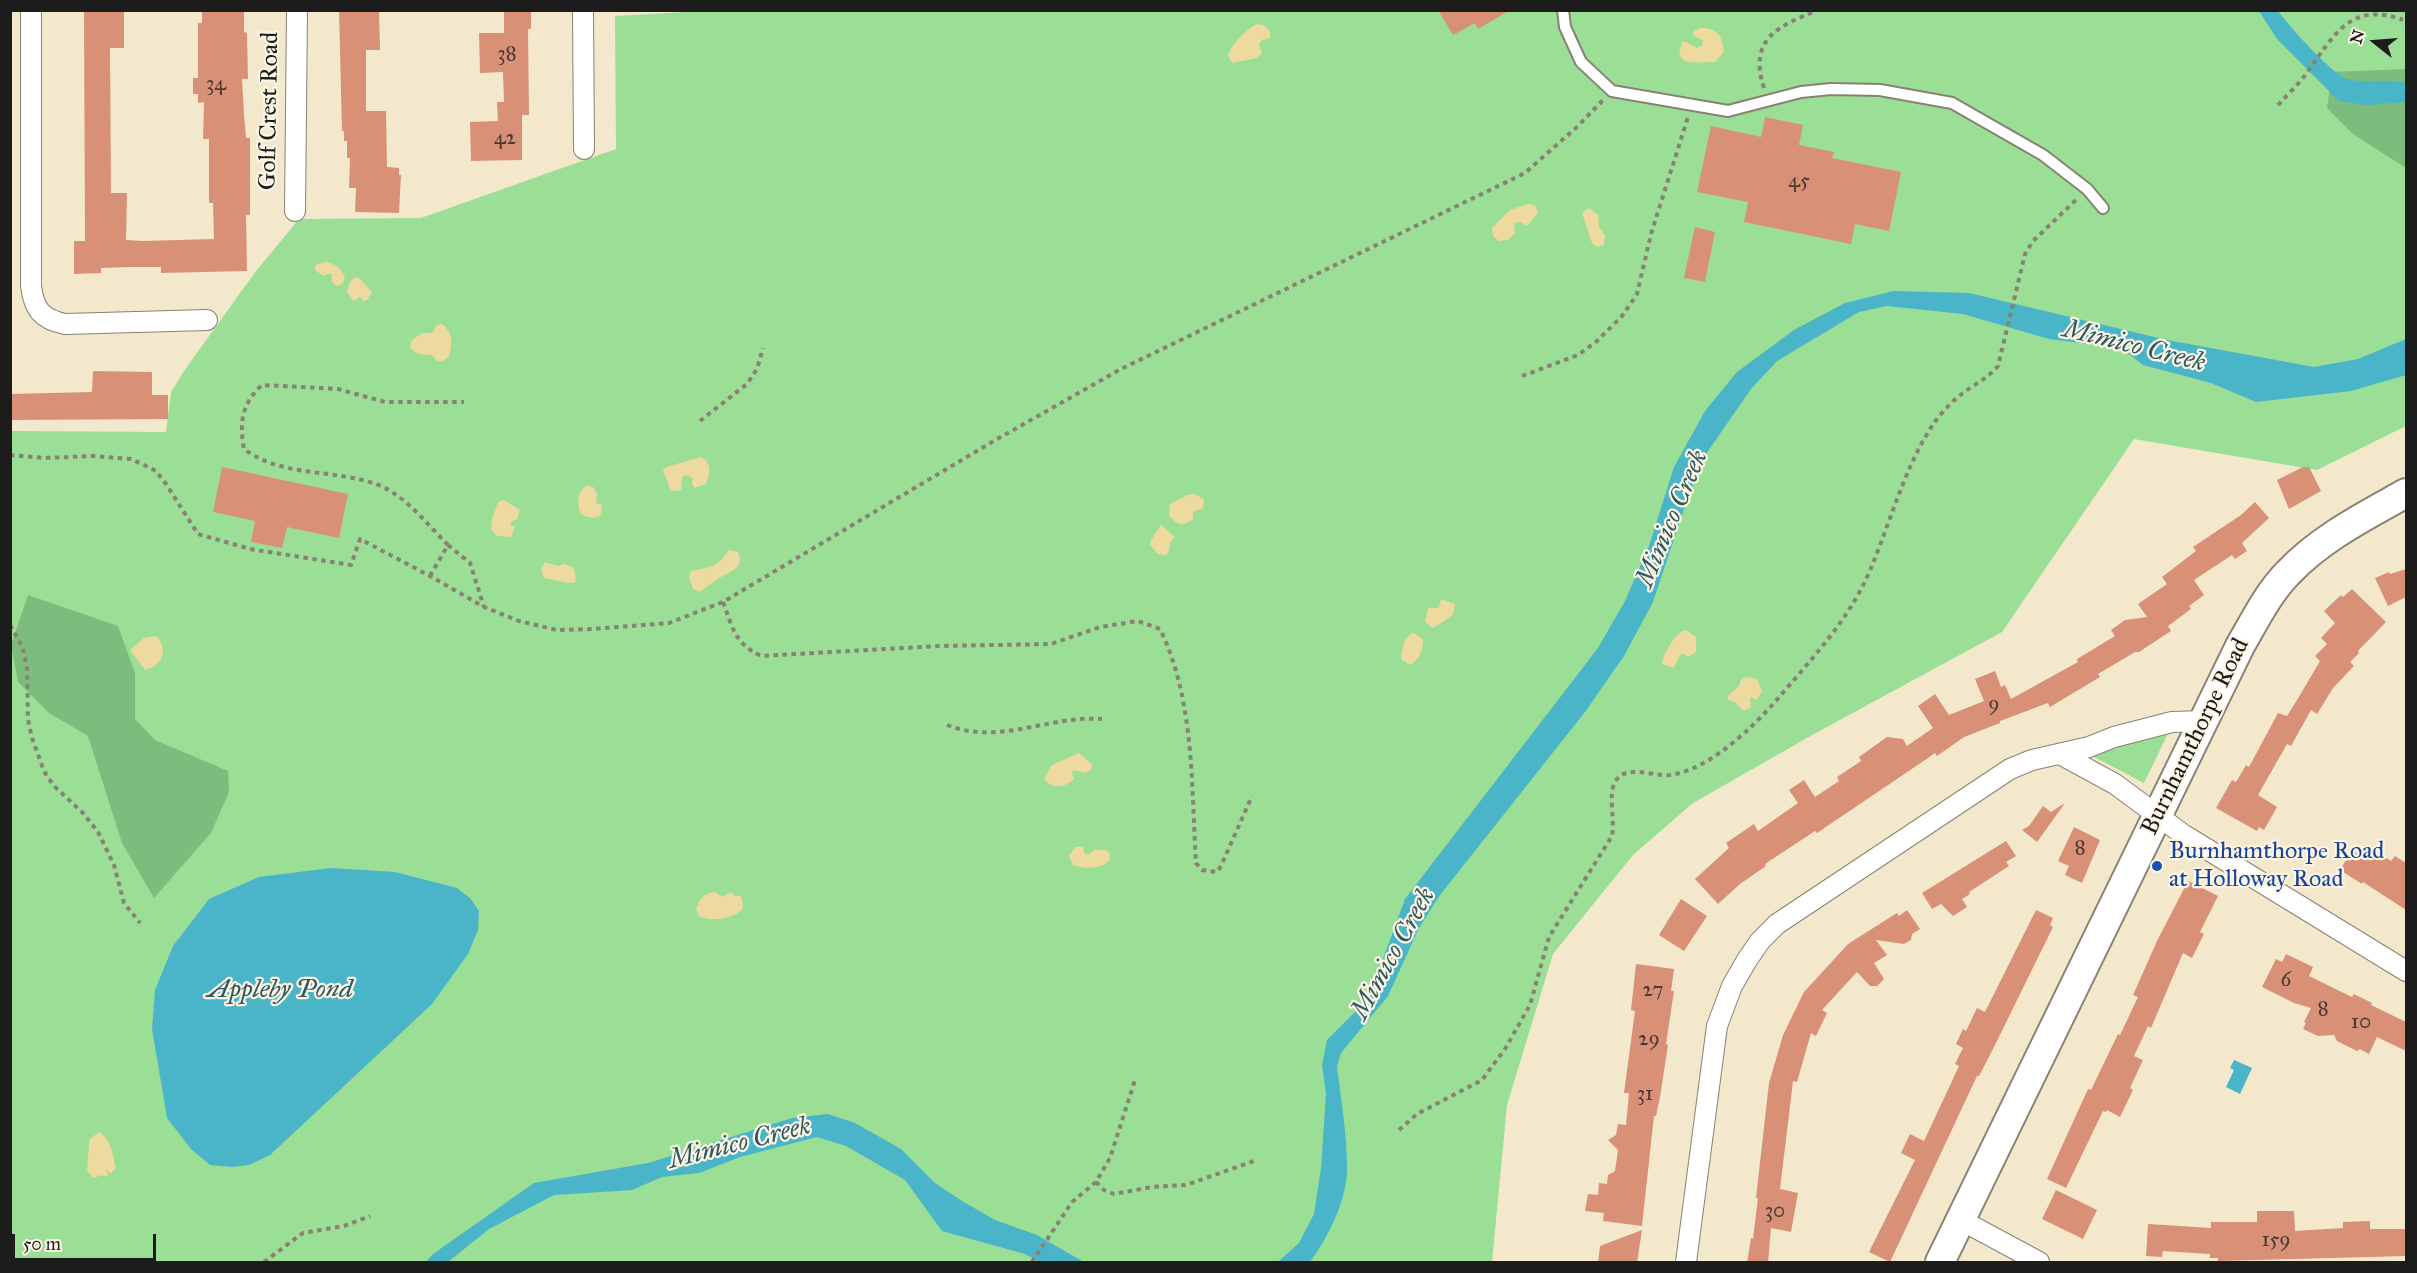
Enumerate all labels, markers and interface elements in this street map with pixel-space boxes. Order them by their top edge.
north arrow [2345,12,2405,72]
text: N [2346,27,2368,46]
street label: Golf Crest Road [254,32,286,190]
house number: 38 [497,42,517,68]
house number: 34 [206,72,226,98]
house number: 42 [494,126,516,152]
house number: 45 [1788,169,1810,195]
water label: Mimico Creek [2060,314,2208,380]
water label: Mimico Creek [1630,446,1716,592]
street label: Burnhamthorpe Road [2136,634,2256,840]
house number: 9 [1988,692,2000,718]
house number: 8 [2074,836,2086,862]
place label: Burnhamthorpe Road at Holloway Road [2169,838,2384,894]
marker: Burnhamthorpe Road at Holloway Road [2150,859,2164,873]
water label: Mimico Creek [1345,883,1443,1025]
house number: 6 [2281,968,2291,994]
water label: Appleby Pond [207,975,353,1007]
house number: 27 [1642,978,1664,1004]
house number: 8 [2317,997,2329,1023]
house number: 10 [2351,1010,2371,1036]
house number: 29 [1638,1027,1660,1053]
house number: 31 [1637,1082,1653,1108]
water label: Mimico Creek [666,1111,814,1177]
house number: 30 [1765,1199,1785,1225]
scale bar [15,1222,159,1260]
house number: 159 [2261,1228,2291,1254]
text: 50 m [23,1233,61,1255]

